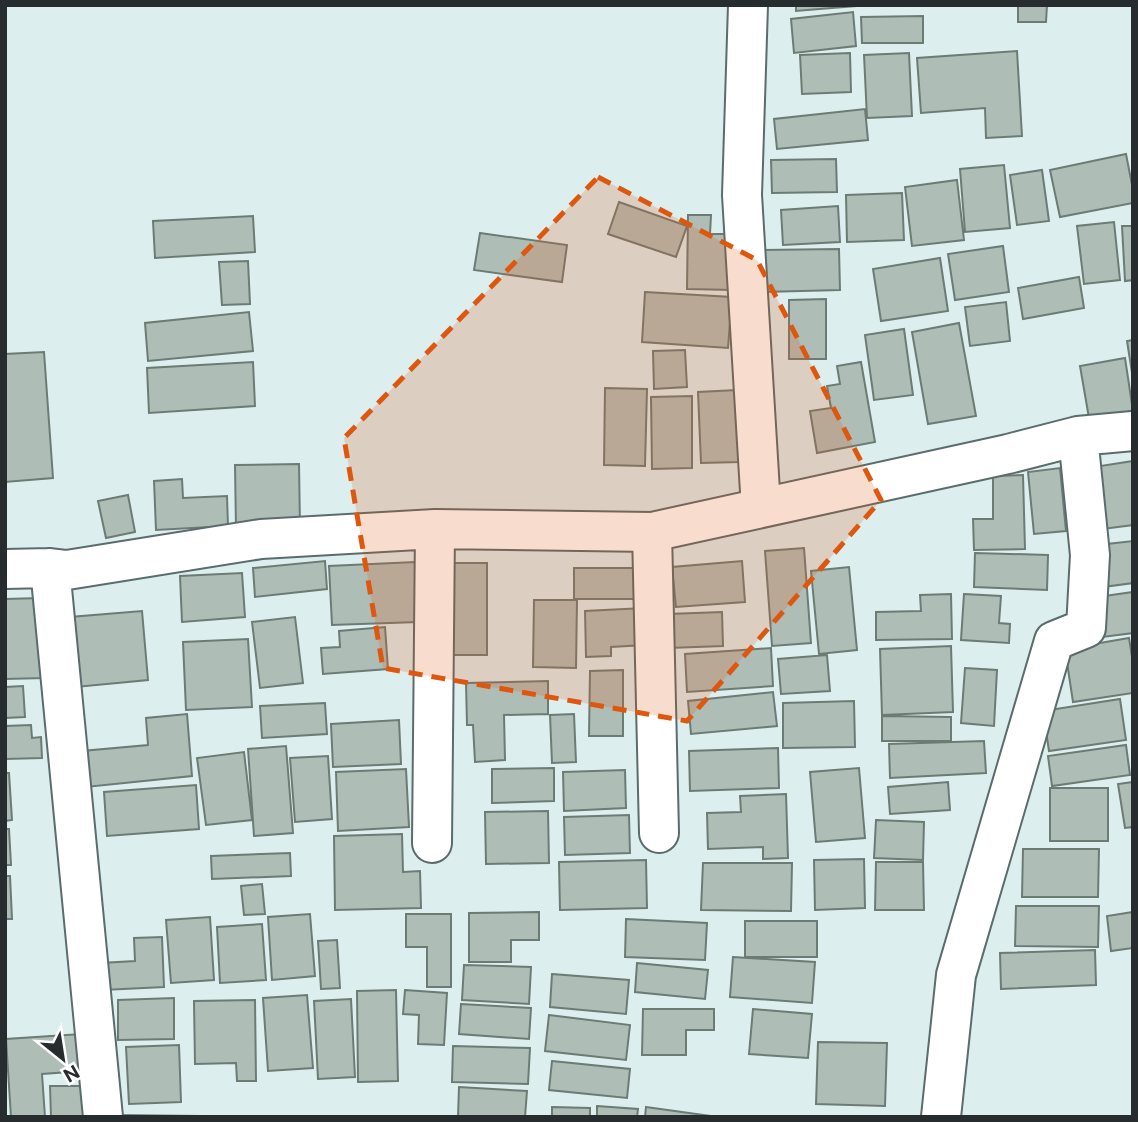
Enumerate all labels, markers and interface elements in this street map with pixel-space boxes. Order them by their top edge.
north arrow [28,1024,98,1094]
text: N [60,1060,83,1087]

